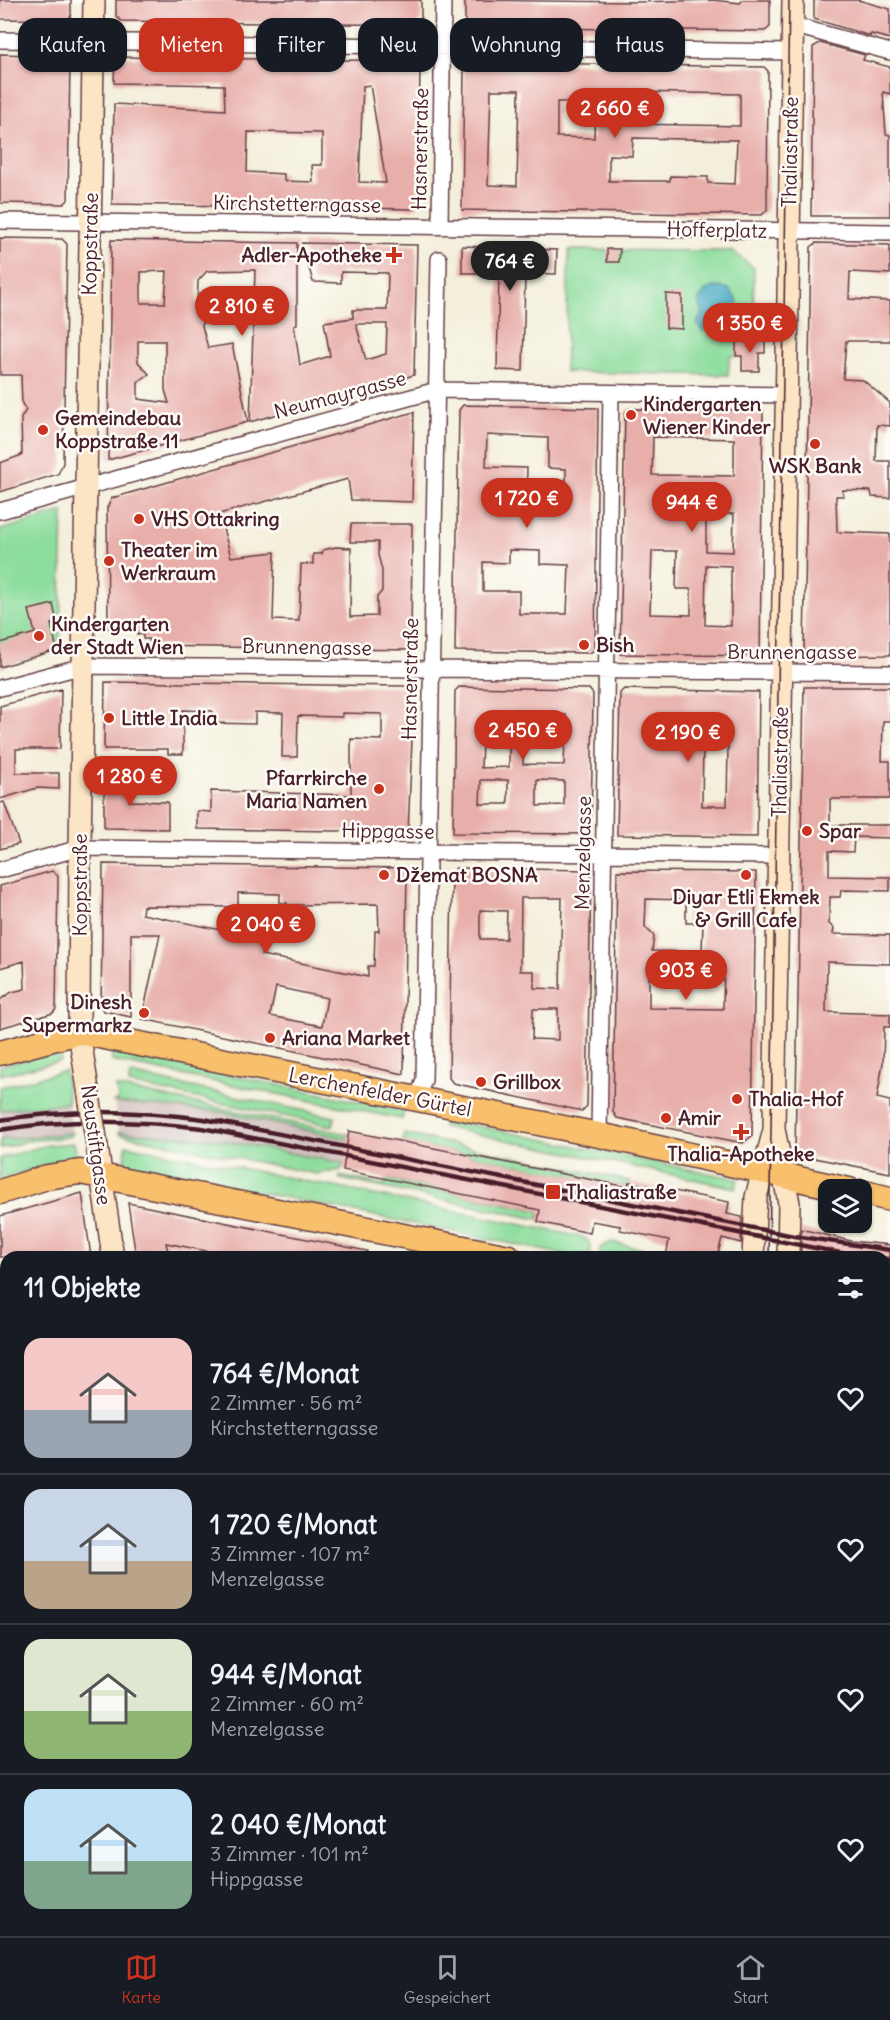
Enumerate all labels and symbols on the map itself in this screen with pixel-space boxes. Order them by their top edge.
street label: Hasnerstraße [406,88,433,210]
pin: 2 660 € [560,88,670,139]
street label: Thaliastraße [776,96,803,208]
street label: Kirchstetterngasse [213,190,381,217]
street label: Koppstraße [76,192,103,296]
street label: Hofferplatz [666,216,768,243]
pin: 764 € [468,241,552,292]
place label: Adler-Apotheke [241,242,382,267]
marker: Adler-Apotheke [387,248,401,262]
pin: 2 810 € [187,286,297,337]
pin: 1 350 € [695,303,805,354]
street label: Neumayrgasse [271,365,409,424]
place label: Kindergarten Wiener Kinder [643,391,772,439]
place label: Gemeindebau Koppstraße 11 [55,405,181,453]
marker: Kindergarten Wiener Kinder [624,408,638,422]
marker: Gemeindebau Koppstraße 11 [36,423,50,437]
marker: WSK Bank [808,437,822,451]
place label: WSK Bank [769,453,861,478]
pin: 1 720 € [472,478,582,529]
pin: 944 € [650,482,734,533]
place label: VHS Ottakring [151,506,280,531]
marker: VHS Ottakring [132,512,146,526]
place label: Theater im Werkraum [121,537,218,585]
marker: Theater im Werkraum [102,554,116,568]
place label: Kindergarten der Stadt Wien [51,611,184,659]
street label: Hasnerstraße [396,618,423,740]
marker: Kindergarten der Stadt Wien [32,629,46,643]
place label: Bish [596,632,635,657]
street label: Brunnengasse [242,633,372,660]
marker: Bish [577,638,591,652]
street label: Brunnengasse [727,639,857,664]
place label: Little India [121,705,218,730]
street label: Thaliastraße [766,706,793,818]
pin: 2 450 € [468,710,578,761]
marker: Little India [102,711,116,725]
pin: 2 190 € [633,712,743,763]
pin: 1 280 € [75,756,185,807]
place label: Pfarrkirche Maria Namen [246,765,367,813]
marker: Pfarrkirche Maria Namen [372,782,386,796]
street label: Menzelgasse [569,796,596,910]
street label: Hippgasse [341,817,435,844]
place label: Spar [819,818,862,843]
marker: Spar [800,824,814,838]
street label: Koppstraße [67,833,92,937]
place label: Džemat BOSNA [396,862,538,887]
marker: Džemat BOSNA [377,868,391,882]
marker: Diyar Etli Ekmek & Grill Cafe [739,868,753,882]
place label: Diyar Etli Ekmek & Grill Cafe [673,884,819,932]
pin: 2 040 € [211,904,321,955]
pin: 903 € [644,950,728,1001]
place label: Dinesh Supermarkz [22,989,132,1037]
marker: Dinesh Supermarkz [137,1006,151,1020]
place label: Ariana Market [282,1025,410,1050]
marker: Ariana Market [263,1031,277,1045]
street label: Lerchenfelder Gürtel [287,1062,474,1121]
place label: Grillbox [493,1069,561,1094]
marker: Grillbox [474,1075,488,1089]
street label: Neustiftgasse [76,1083,117,1207]
place label: Thalia-Hof [749,1086,845,1111]
marker: Thalia-Hof [730,1092,744,1106]
place label: Amir [678,1105,722,1130]
marker: Amir [659,1111,673,1125]
marker: Thalia-Apotheke [734,1125,748,1139]
place label: Thalia-Apotheke [667,1141,815,1166]
place label: Thaliastraße [566,1179,677,1204]
marker: Thaliastraße [544,1183,562,1201]

